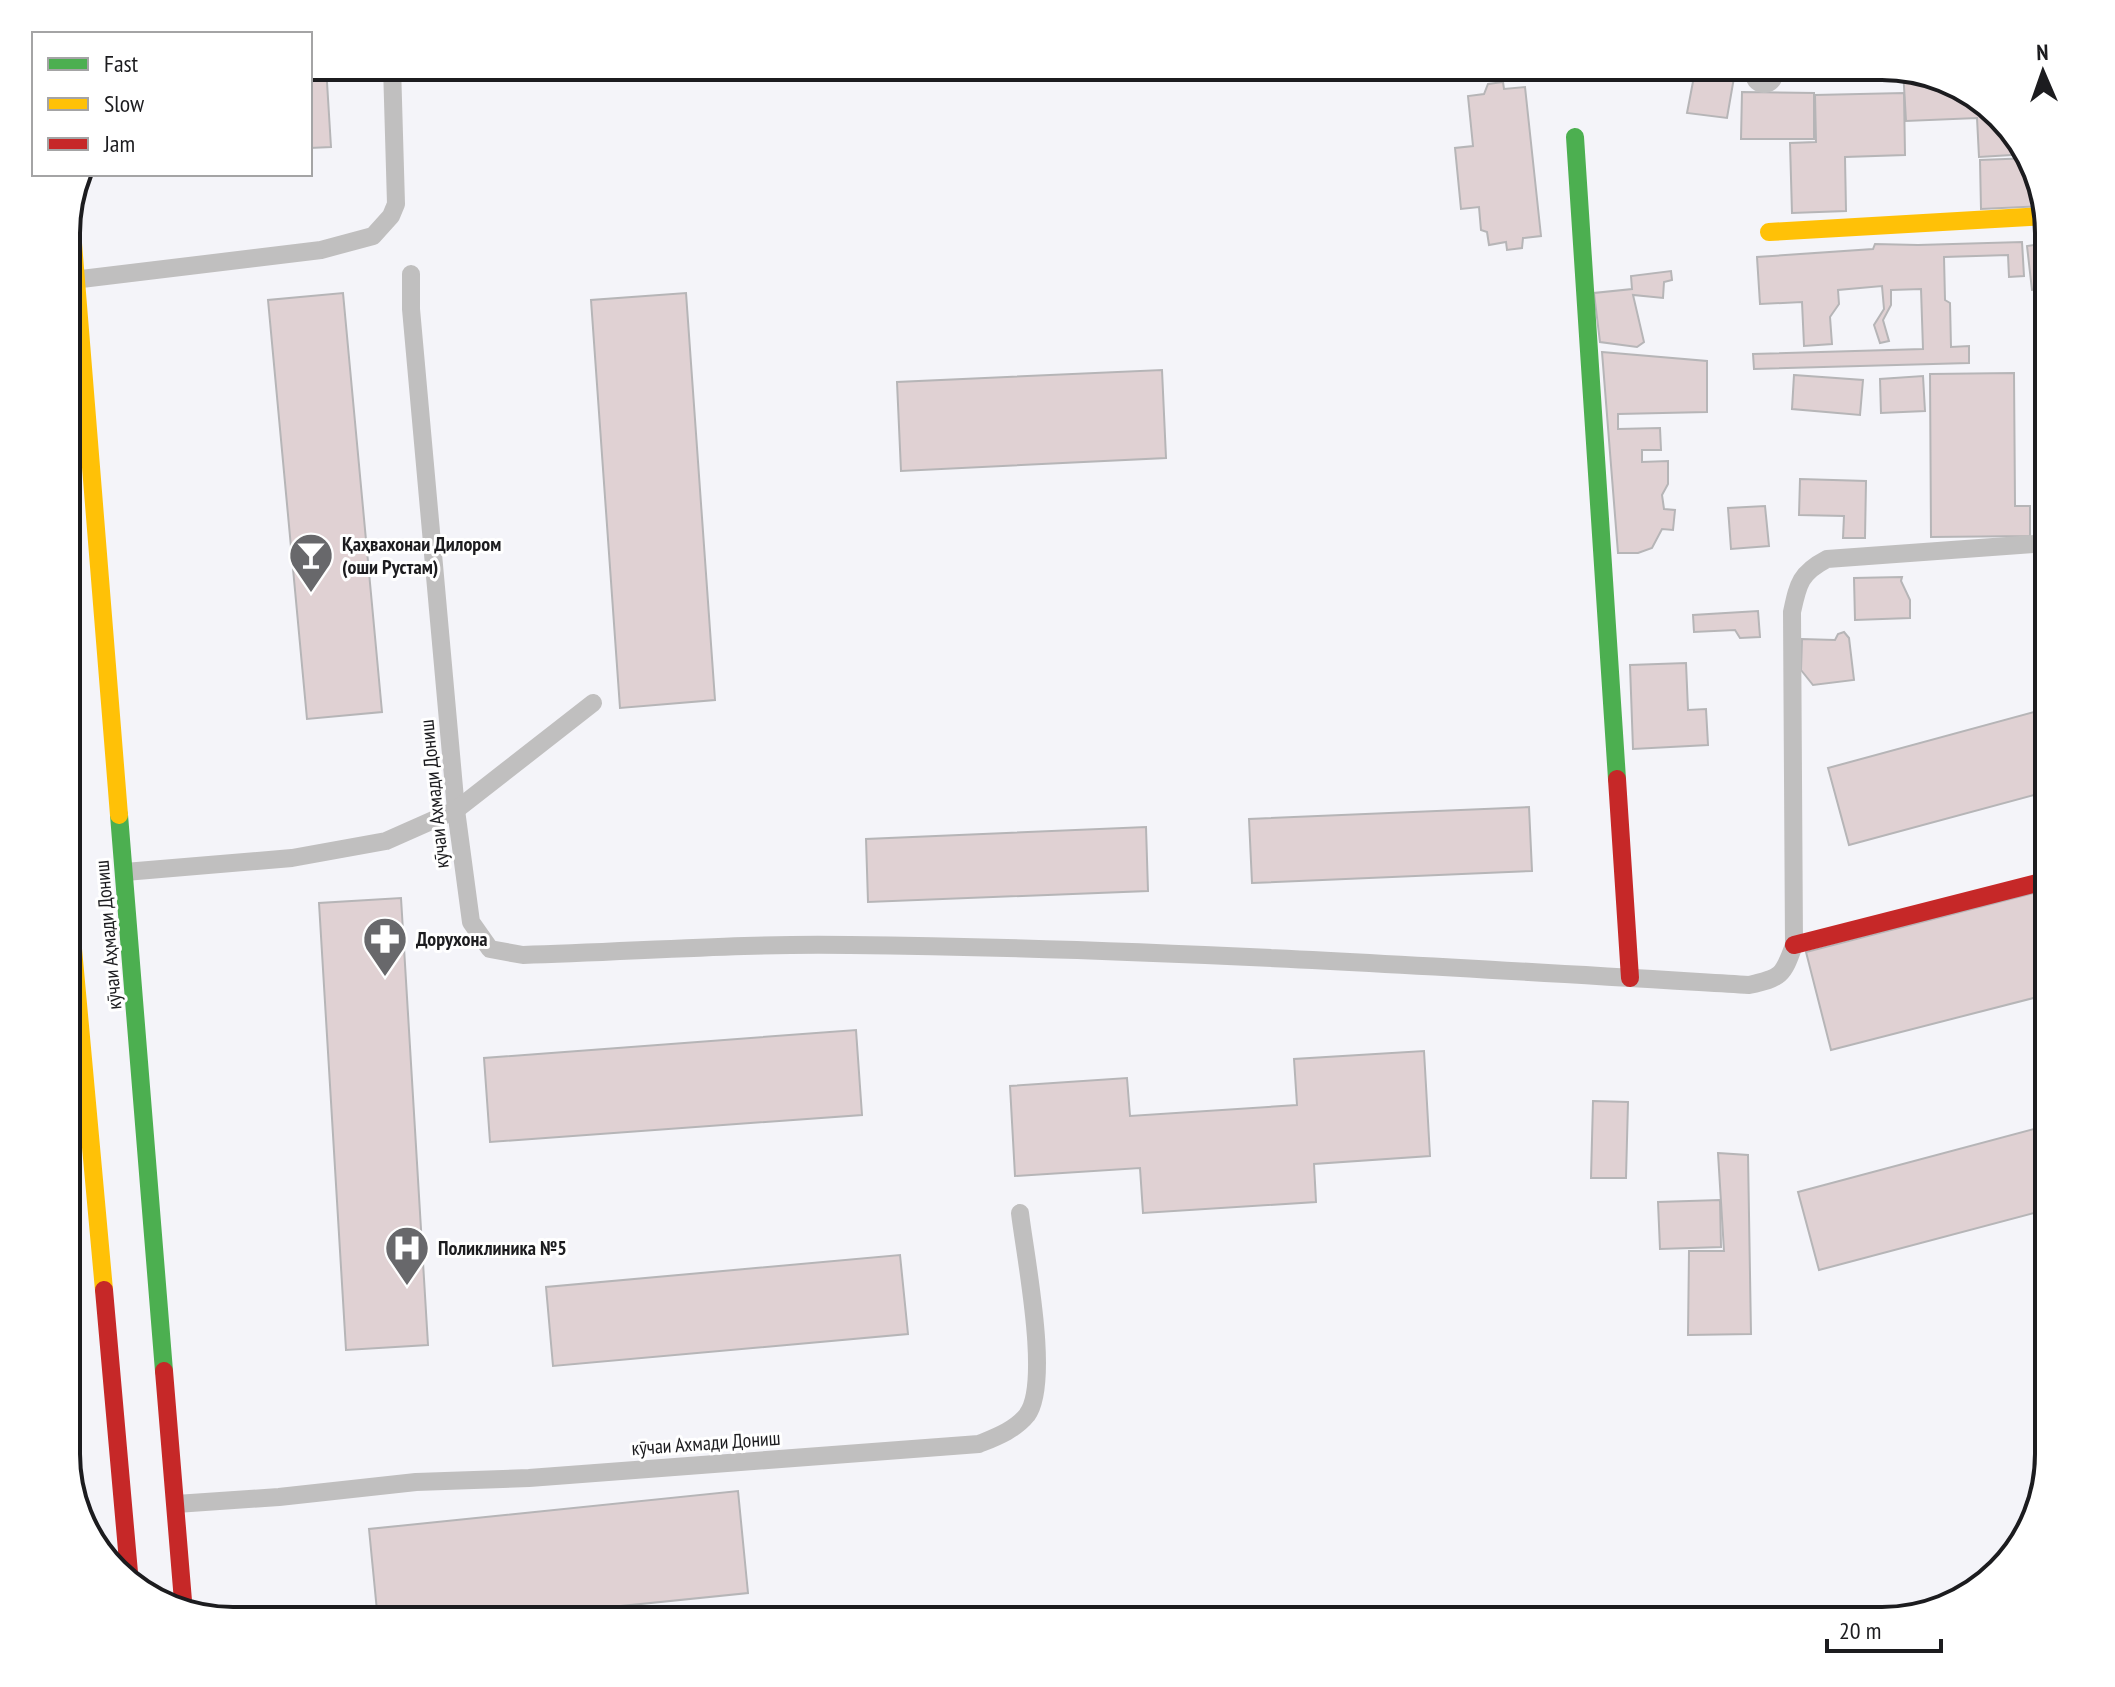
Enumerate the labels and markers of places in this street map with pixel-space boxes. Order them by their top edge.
bar icon: Қаҳвахонаи Дилором (оши Рустам) [287,531,335,594]
place label: Қаҳвахонаи Дилором (оши Рустам) [342,531,501,580]
pharmacy icon: Дорухона [361,915,409,978]
place label: Дорухона [416,926,488,952]
hospital icon: Поликлиника №5 [383,1224,431,1287]
place label: Поликлиника №5 [438,1235,567,1261]

